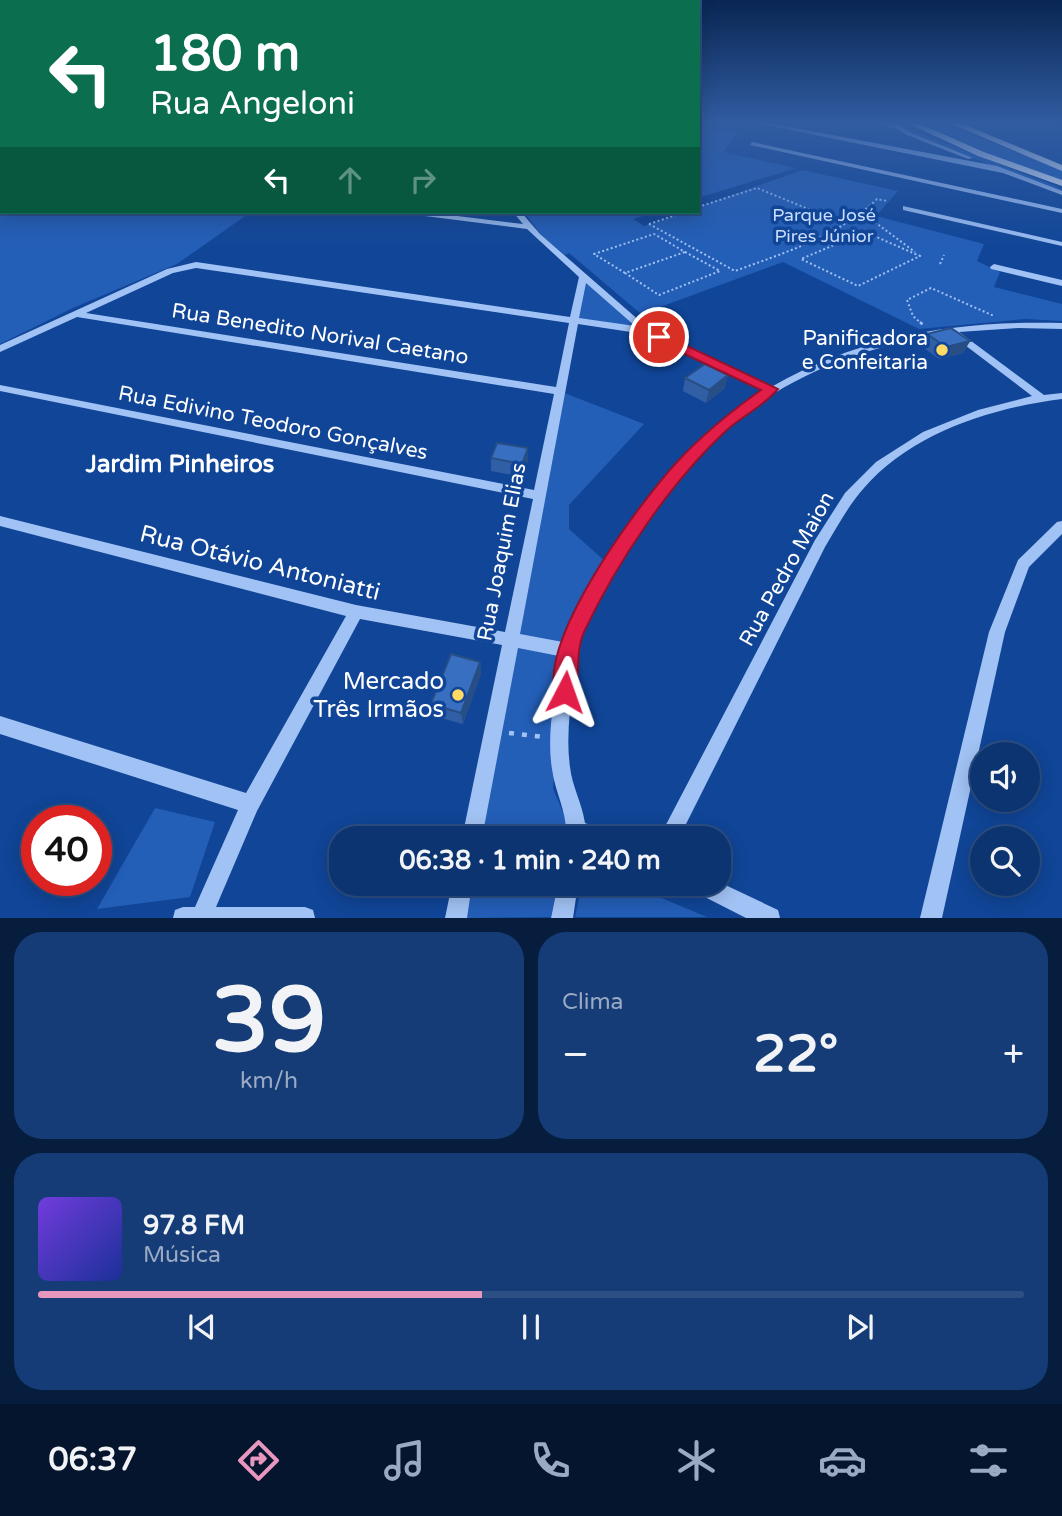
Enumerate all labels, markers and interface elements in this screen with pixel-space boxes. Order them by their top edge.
text: 180 m [150,25,300,84]
icon: left [35,28,126,119]
text: Rua Angeloni [150,85,355,123]
icon: left [258,161,296,199]
icon: ahead [331,161,369,199]
icon: right [404,161,442,199]
park label: Parque José Pires Júnior [772,204,876,247]
street label: Rua Benedito Norival Caetano [170,298,470,370]
pin [629,307,689,367]
icon: arrive [640,318,678,356]
place label: Panificadora e Confeitaria [802,326,928,375]
marker: Panificadora e Confeitaria [934,342,950,358]
street label: Rua Edivino Teodoro Gonçalves [116,381,430,465]
district label: Jardim Pinheiros [85,450,274,479]
street label: Rua Joaquim Elias [472,461,532,643]
street label: Rua Pedro Maion [734,487,840,651]
street label: Rua Otávio Antoniatti [137,519,383,607]
position arrow [528,655,602,729]
place label: Mercado Três Irmãos [313,667,444,724]
marker: Mercado Três Irmãos [450,687,466,703]
map controls [970,742,1040,896]
button: sound [970,742,1040,812]
speed limit sign: 40 [21,805,112,896]
button: search [970,826,1040,896]
text: 06:38 · 1 min · 240 m [399,845,661,876]
text: 39 [212,966,326,1076]
text: Clima [562,988,623,1016]
text: 22° [753,1023,838,1086]
text: − [562,1032,589,1078]
text: + [1003,1032,1024,1078]
text: km/h [240,1067,298,1095]
text: 97.8 FM [143,1210,245,1241]
text: Música [143,1241,221,1269]
icon: previous [183,1308,221,1346]
icon: pause [512,1308,550,1346]
icon: next [841,1308,879,1346]
icon: directions [234,1436,283,1485]
icon: music [380,1436,429,1485]
icon: phone [526,1436,575,1485]
icon: climate [672,1436,721,1485]
icon: car [818,1436,867,1485]
icon: filters [964,1436,1013,1485]
text: 06:37 [49,1441,137,1479]

